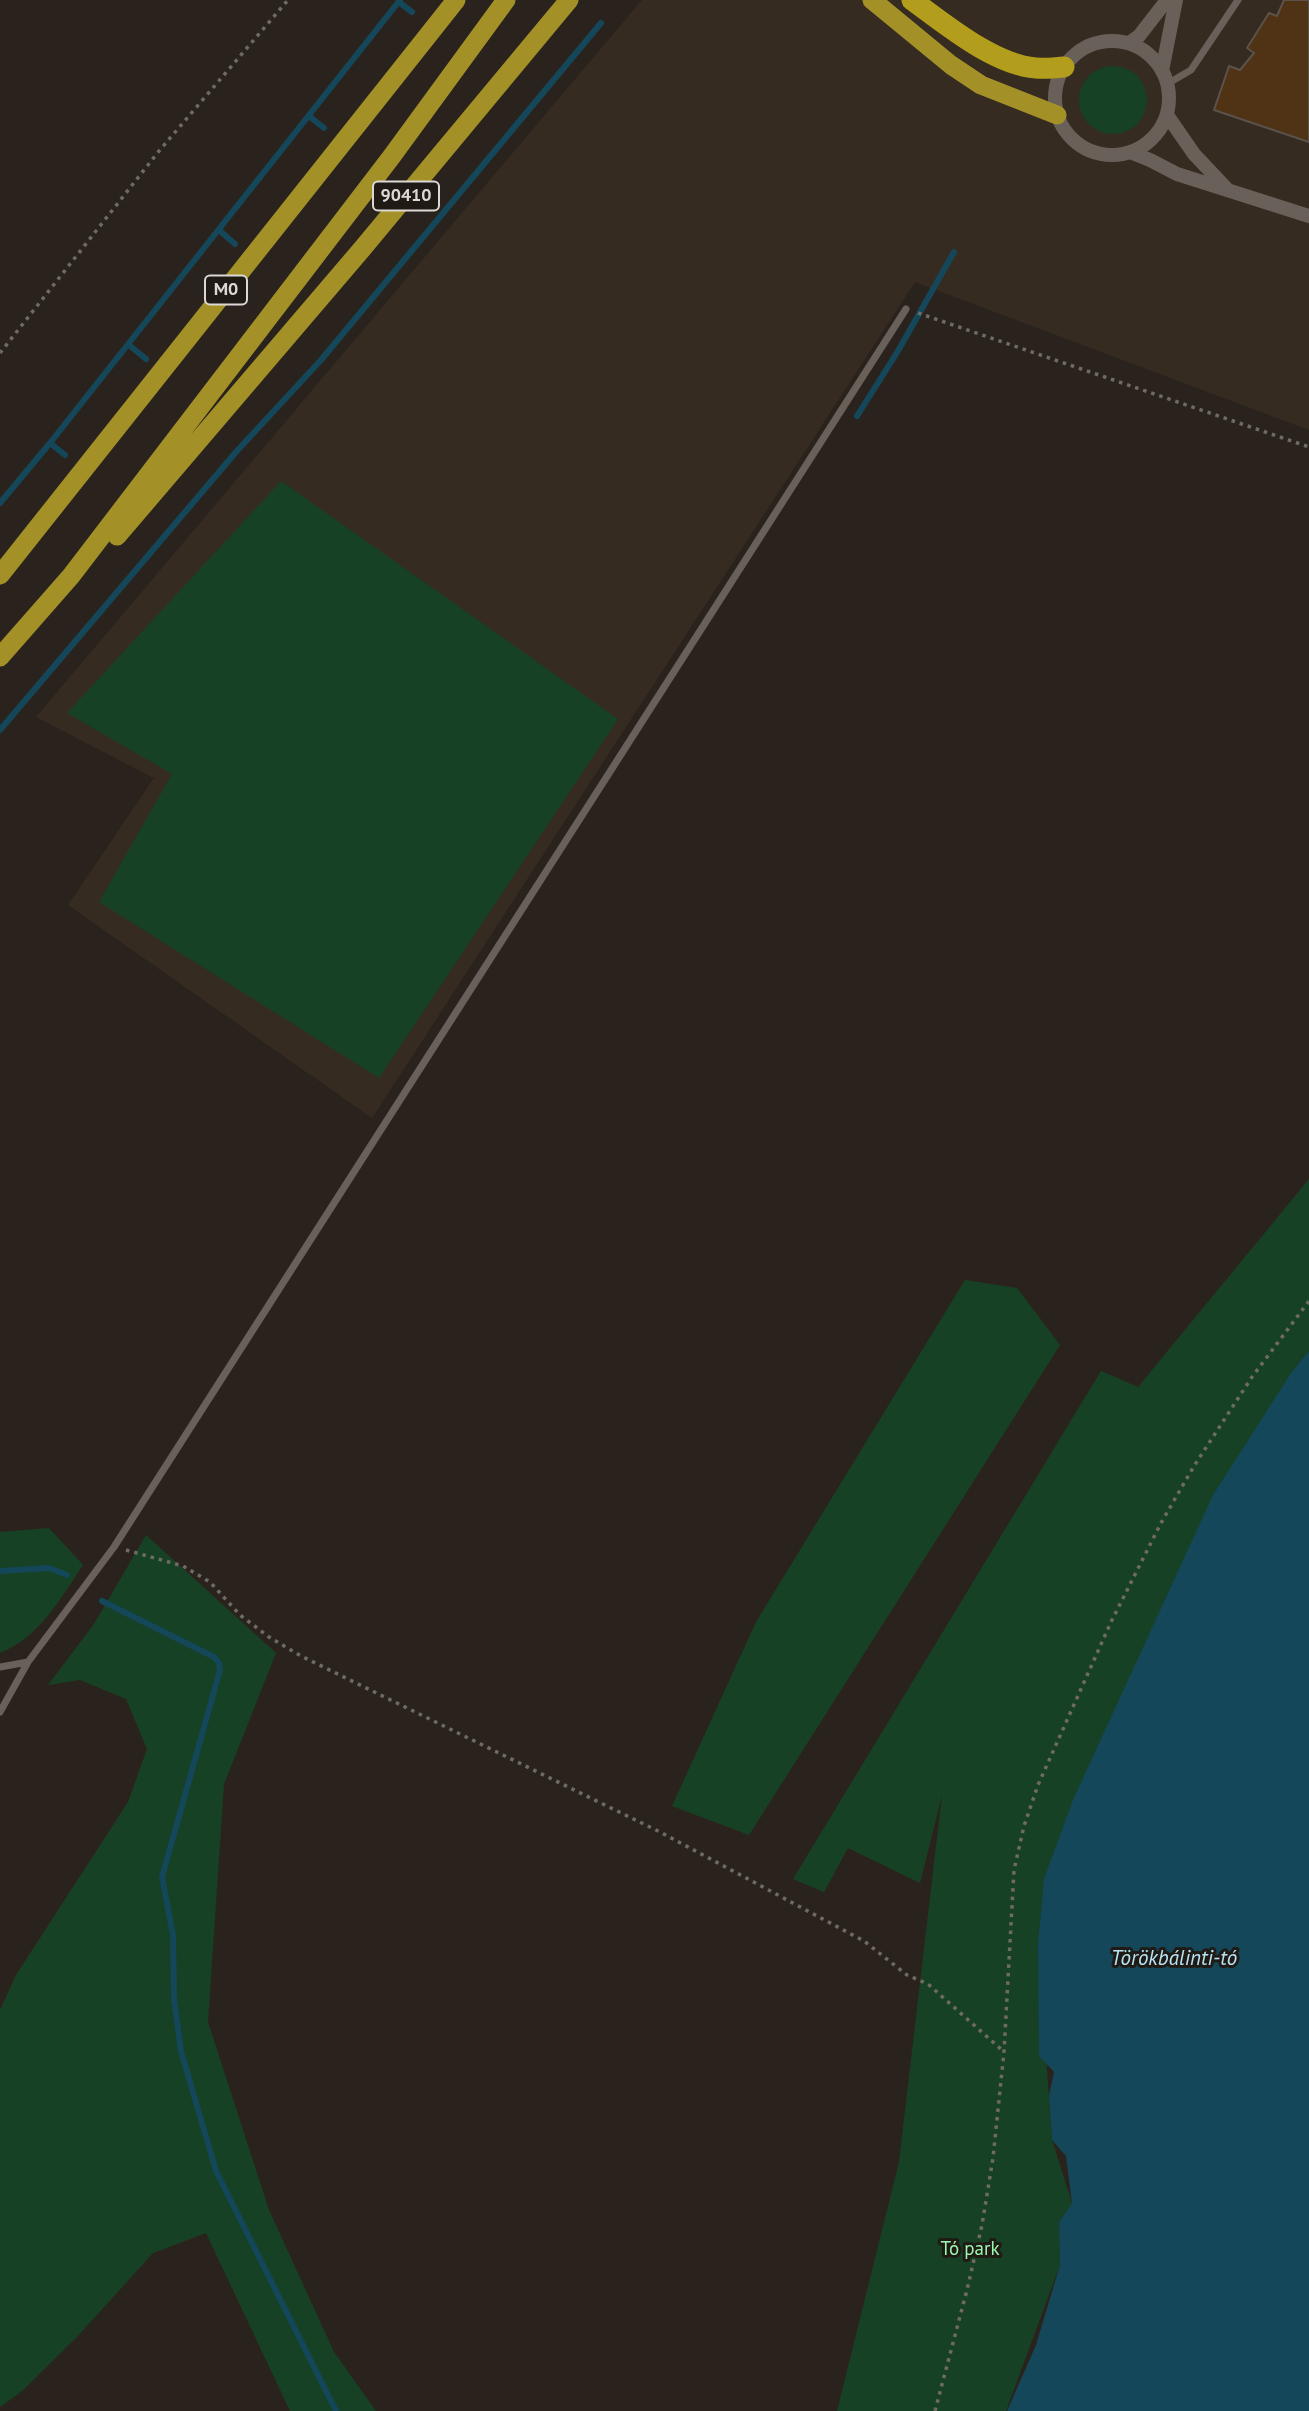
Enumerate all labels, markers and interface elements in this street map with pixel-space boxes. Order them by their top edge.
road number: 90410 [373,182,439,210]
road number: M0 [205,276,247,304]
water label: Törökbálinti-tó [1111,1946,1237,1972]
park label: Tó park [940,2239,1000,2261]

